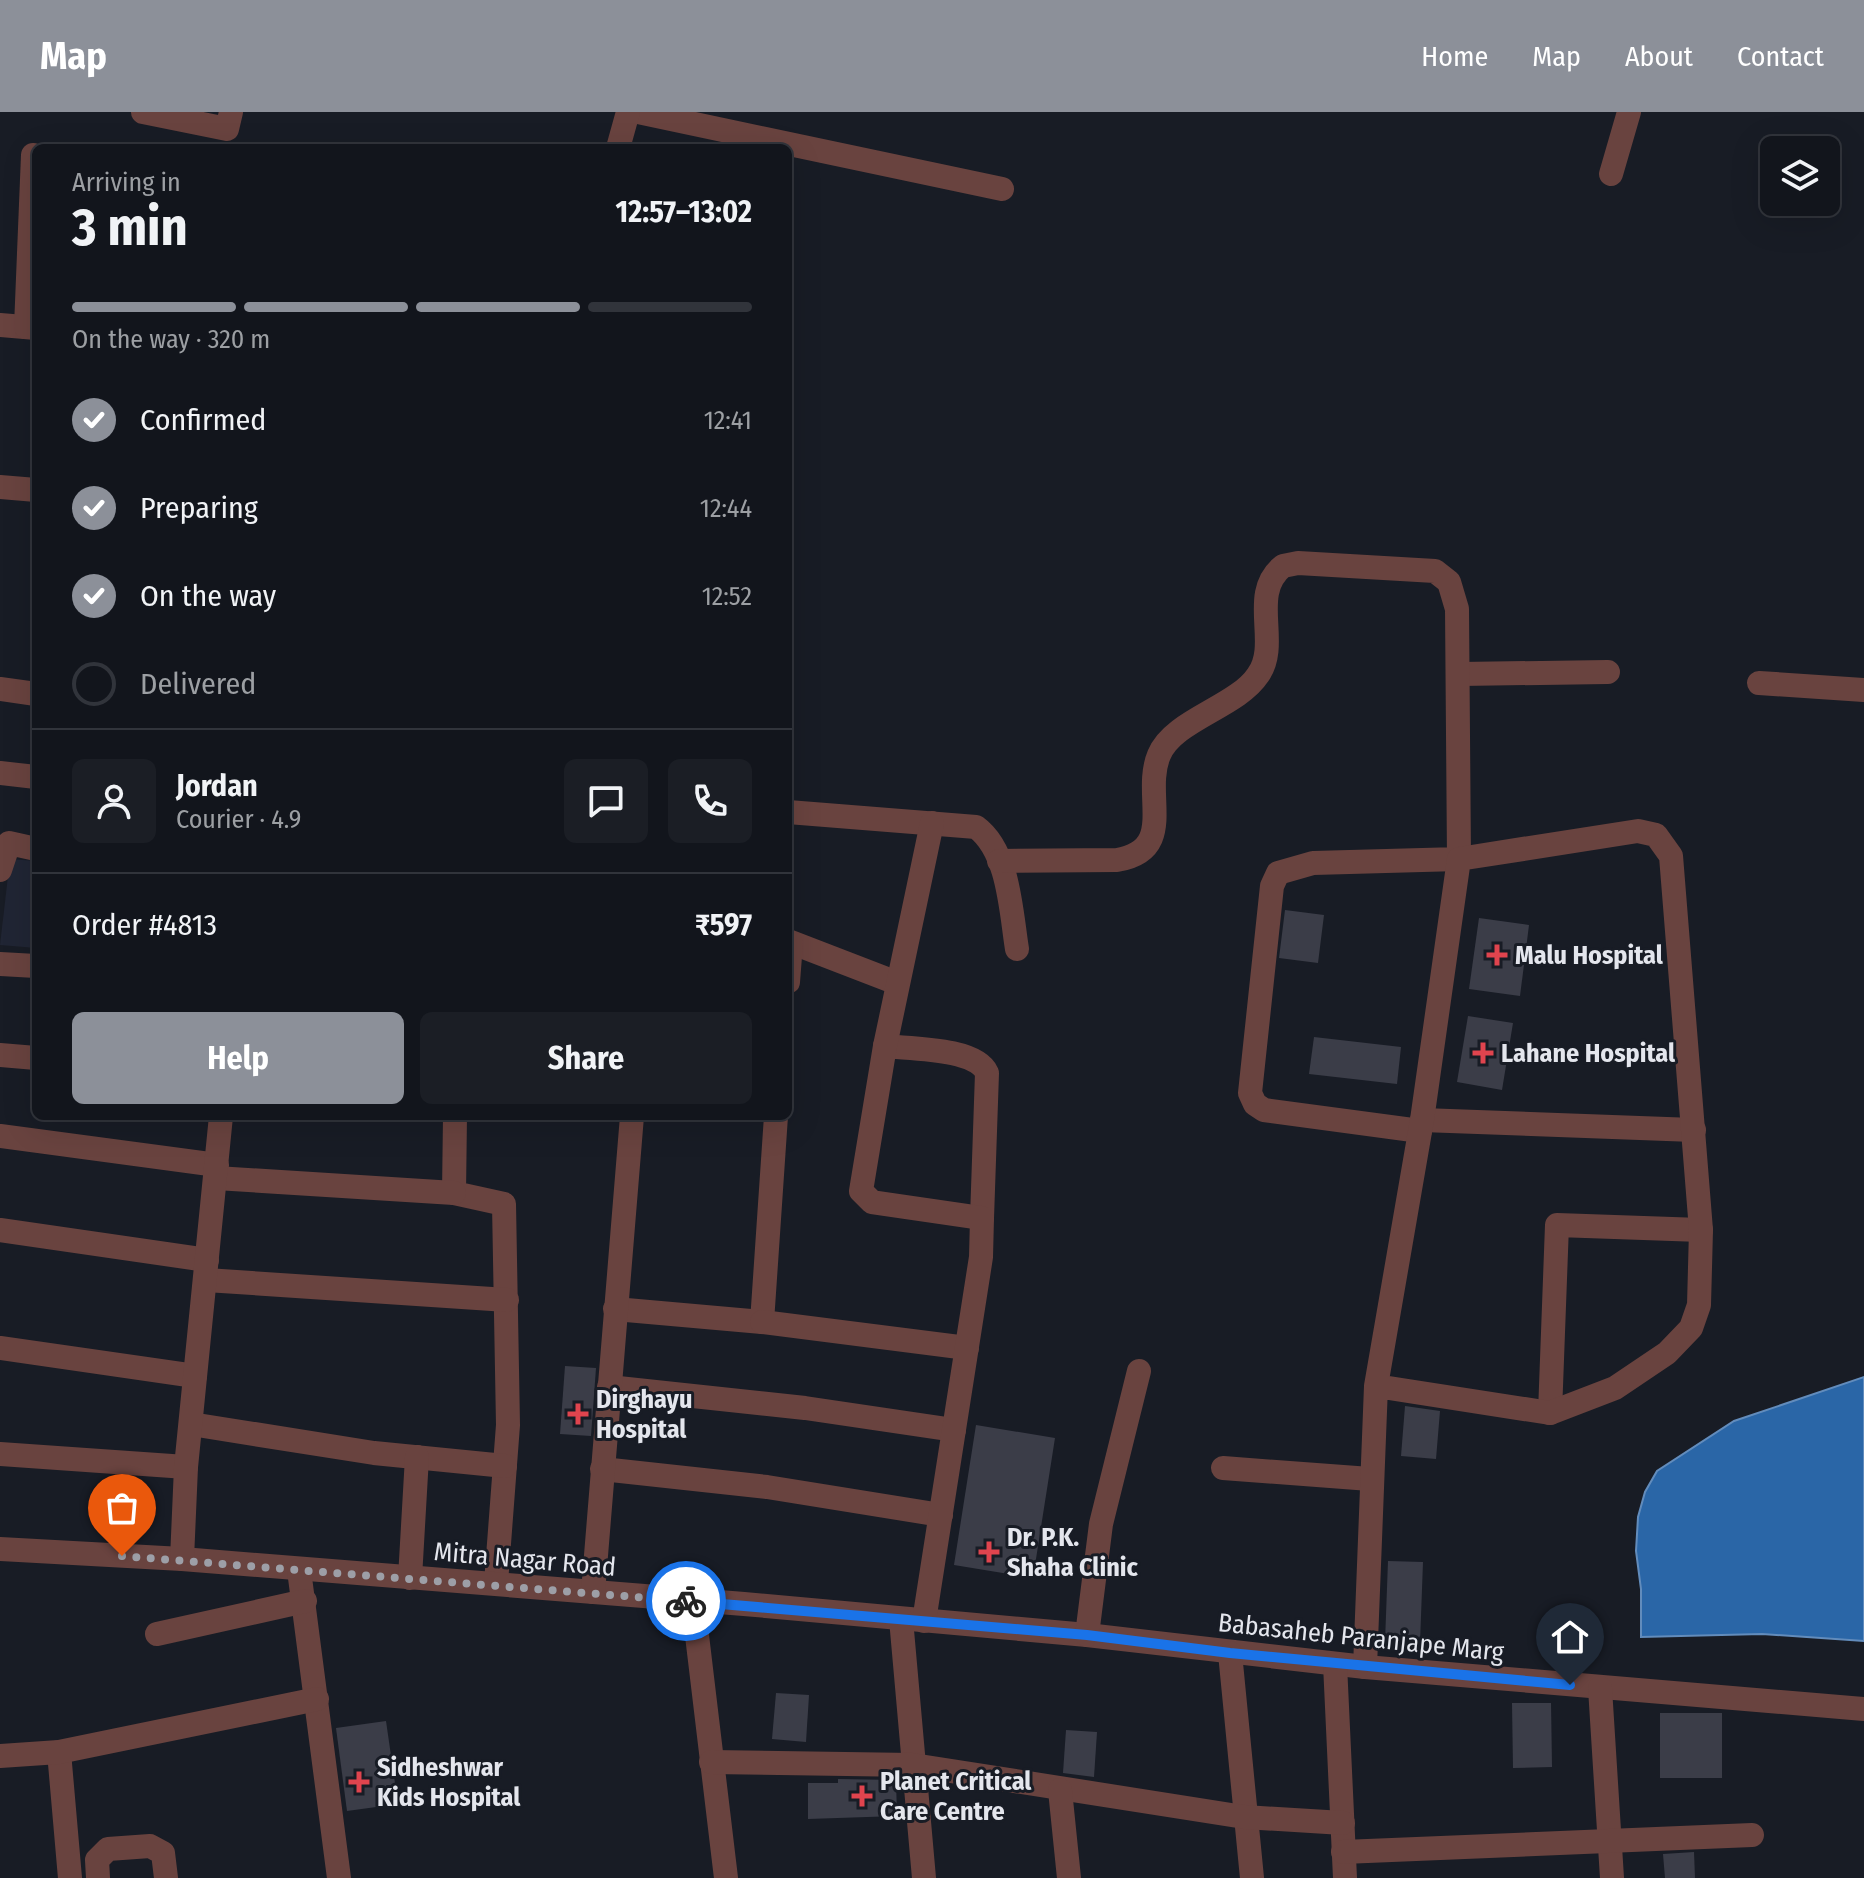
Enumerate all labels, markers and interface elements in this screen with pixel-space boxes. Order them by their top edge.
text: Map [40,33,107,79]
text: Home [1421,40,1488,73]
text: Map [1532,40,1581,73]
text: About [1625,40,1693,73]
text: Contact [1737,40,1824,73]
map controls [1760,136,1840,216]
button: layers [1760,136,1840,216]
text: Arriving in [72,167,181,198]
text: 12:57–13:02 [616,194,752,230]
text: 3 min [72,196,188,259]
text: On the way · 320 m [72,324,270,355]
icon: check [72,398,116,442]
text: Confirmed [140,402,266,438]
text: 12:41 [704,405,752,436]
icon: check [72,486,116,530]
text: Preparing [140,490,258,526]
text: 12:44 [700,493,752,524]
icon: check [72,574,116,618]
text: On the way [140,578,276,614]
text: 12:52 [702,581,752,612]
text: Delivered [140,666,256,702]
button: person [72,759,156,843]
button: chat [564,759,648,843]
button: phone [668,759,752,843]
text: Jordan [176,768,258,804]
text: Courier · 4.9 [176,804,301,835]
text: Order #4813 [72,907,217,943]
text: ₹597 [695,907,752,943]
place label: Malu Hospital [1515,940,1664,971]
marker: Malu Hospital [1486,944,1508,966]
button: Help [72,1012,404,1104]
button: Share [420,1012,752,1104]
place label: Lahane Hospital [1501,1038,1676,1069]
marker: Lahane Hospital [1472,1042,1494,1064]
place label: Dirghayu Hospital [596,1384,692,1445]
marker: Dirghayu Hospital [567,1403,589,1425]
pin [88,1474,156,1556]
icon: bag [100,1486,144,1530]
place label: Dr. P.K. Shaha Clinic [1007,1522,1139,1583]
street label: Mitra Nagar Road [433,1536,617,1583]
marker: Dr. P.K. Shaha Clinic [978,1541,1000,1563]
courier [646,1561,726,1641]
icon: bike [664,1579,708,1623]
pin [1536,1603,1604,1685]
street label: Babasaheb Paranjape Marg [1217,1607,1506,1668]
icon: home [1548,1615,1592,1659]
place label: Sidheshwar Kids Hospital [377,1752,521,1813]
place label: Planet Critical Care Centre [880,1766,1032,1827]
marker: Sidheshwar Kids Hospital [348,1771,370,1793]
marker: Planet Critical Care Centre [851,1785,873,1807]

